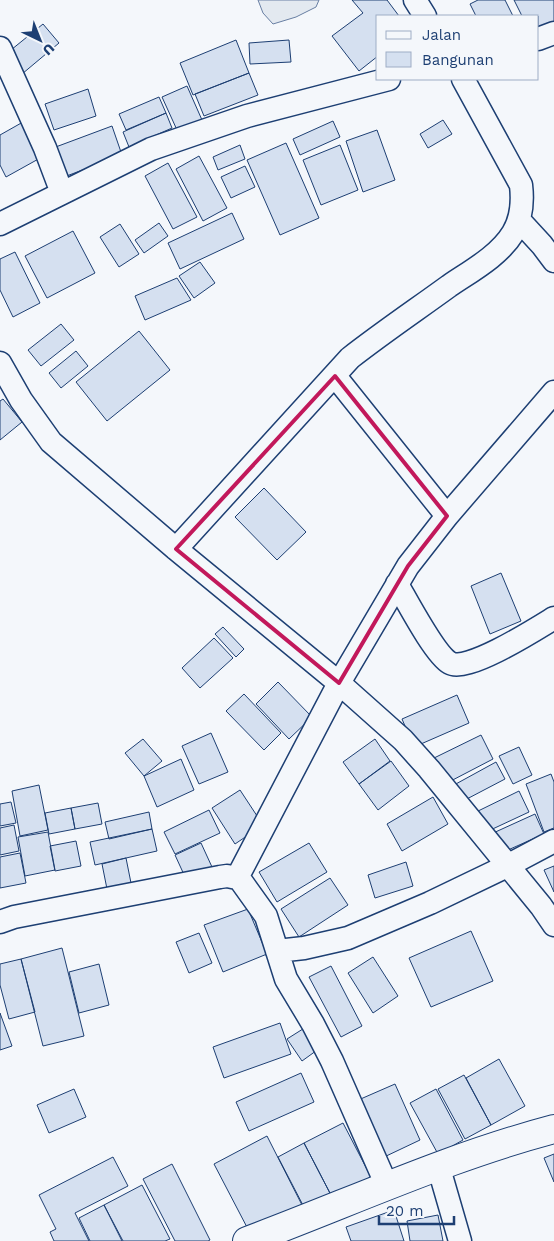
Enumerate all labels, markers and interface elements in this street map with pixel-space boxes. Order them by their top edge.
north arrow [15,15,65,65]
legend [376,15,539,80]
text: Jalan [422,26,461,44]
text: U [40,40,58,59]
text: Bangunan [422,51,494,69]
scale bar [379,1194,454,1226]
text: 20 m [386,1202,424,1220]

